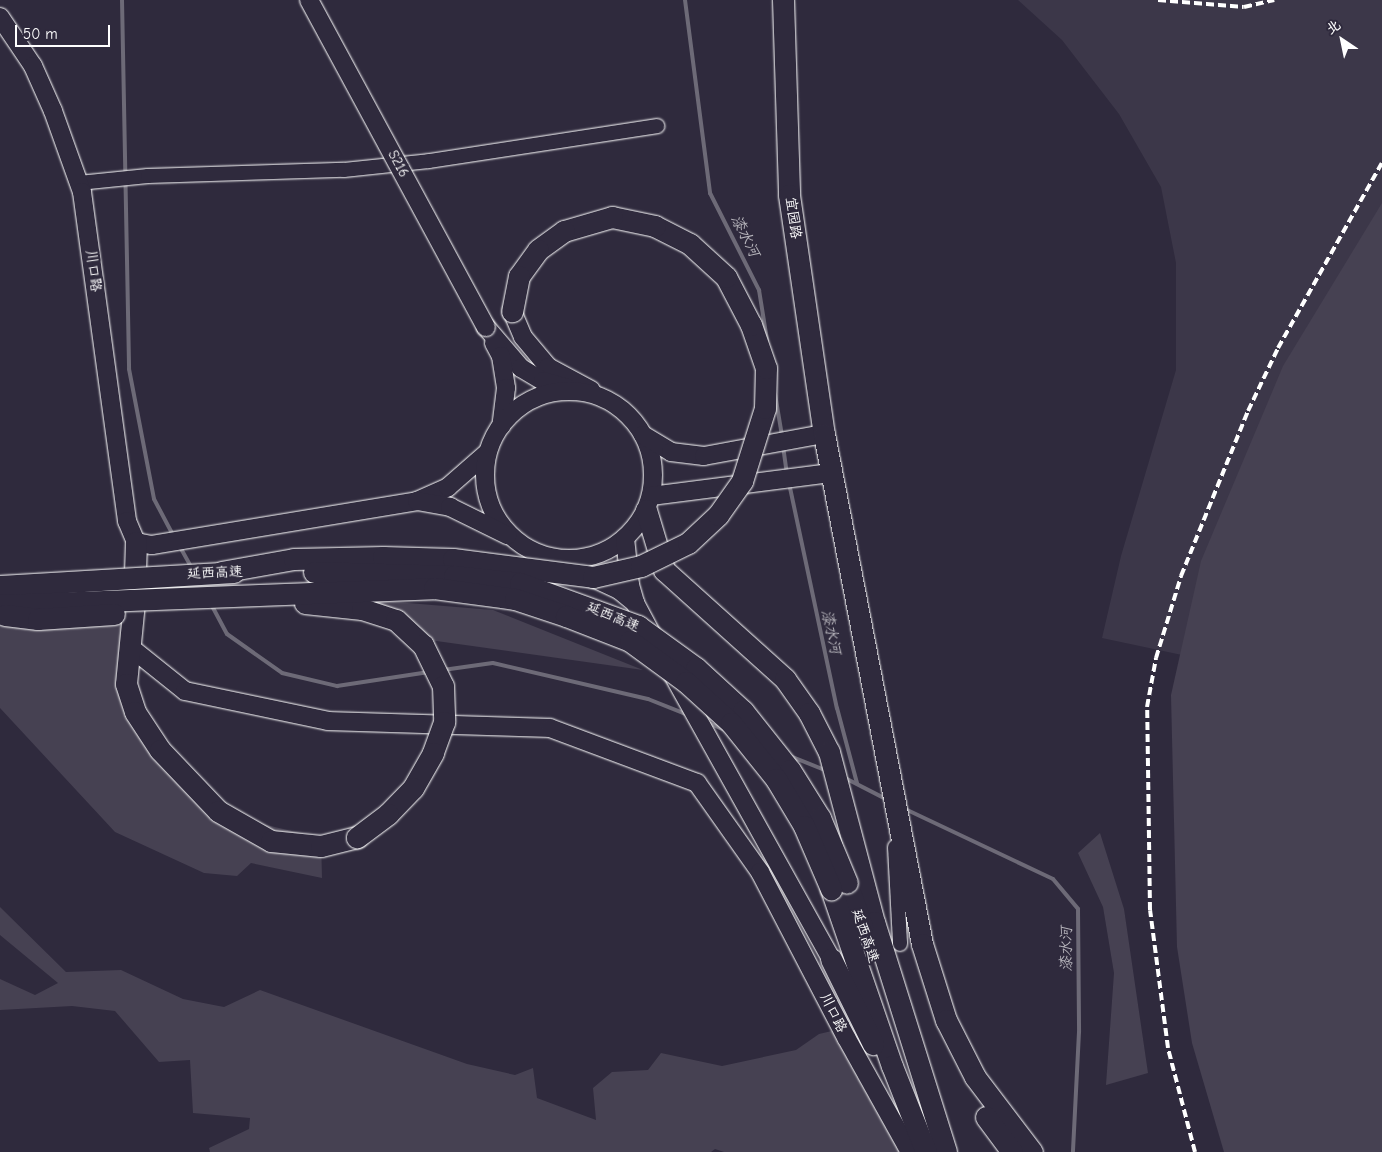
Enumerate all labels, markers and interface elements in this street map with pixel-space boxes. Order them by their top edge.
scale bar [18,15,112,47]
north arrow [1317,15,1367,65]
text: 北 [1323,16,1344,38]
text: 50 m [23,25,58,43]
street label: S216 [384,148,412,180]
street label: 宜园路 [782,196,804,240]
water label: 漆水河 [727,212,763,260]
street label: 川口路 [82,249,104,293]
street label: 延西高速 [187,564,243,582]
street label: 延西高速 [584,598,642,636]
water label: 漆水河 [818,608,844,656]
street label: 延西高速 [848,907,882,965]
water label: 漆水河 [1058,927,1076,971]
street label: 川口路 [816,990,850,1036]

